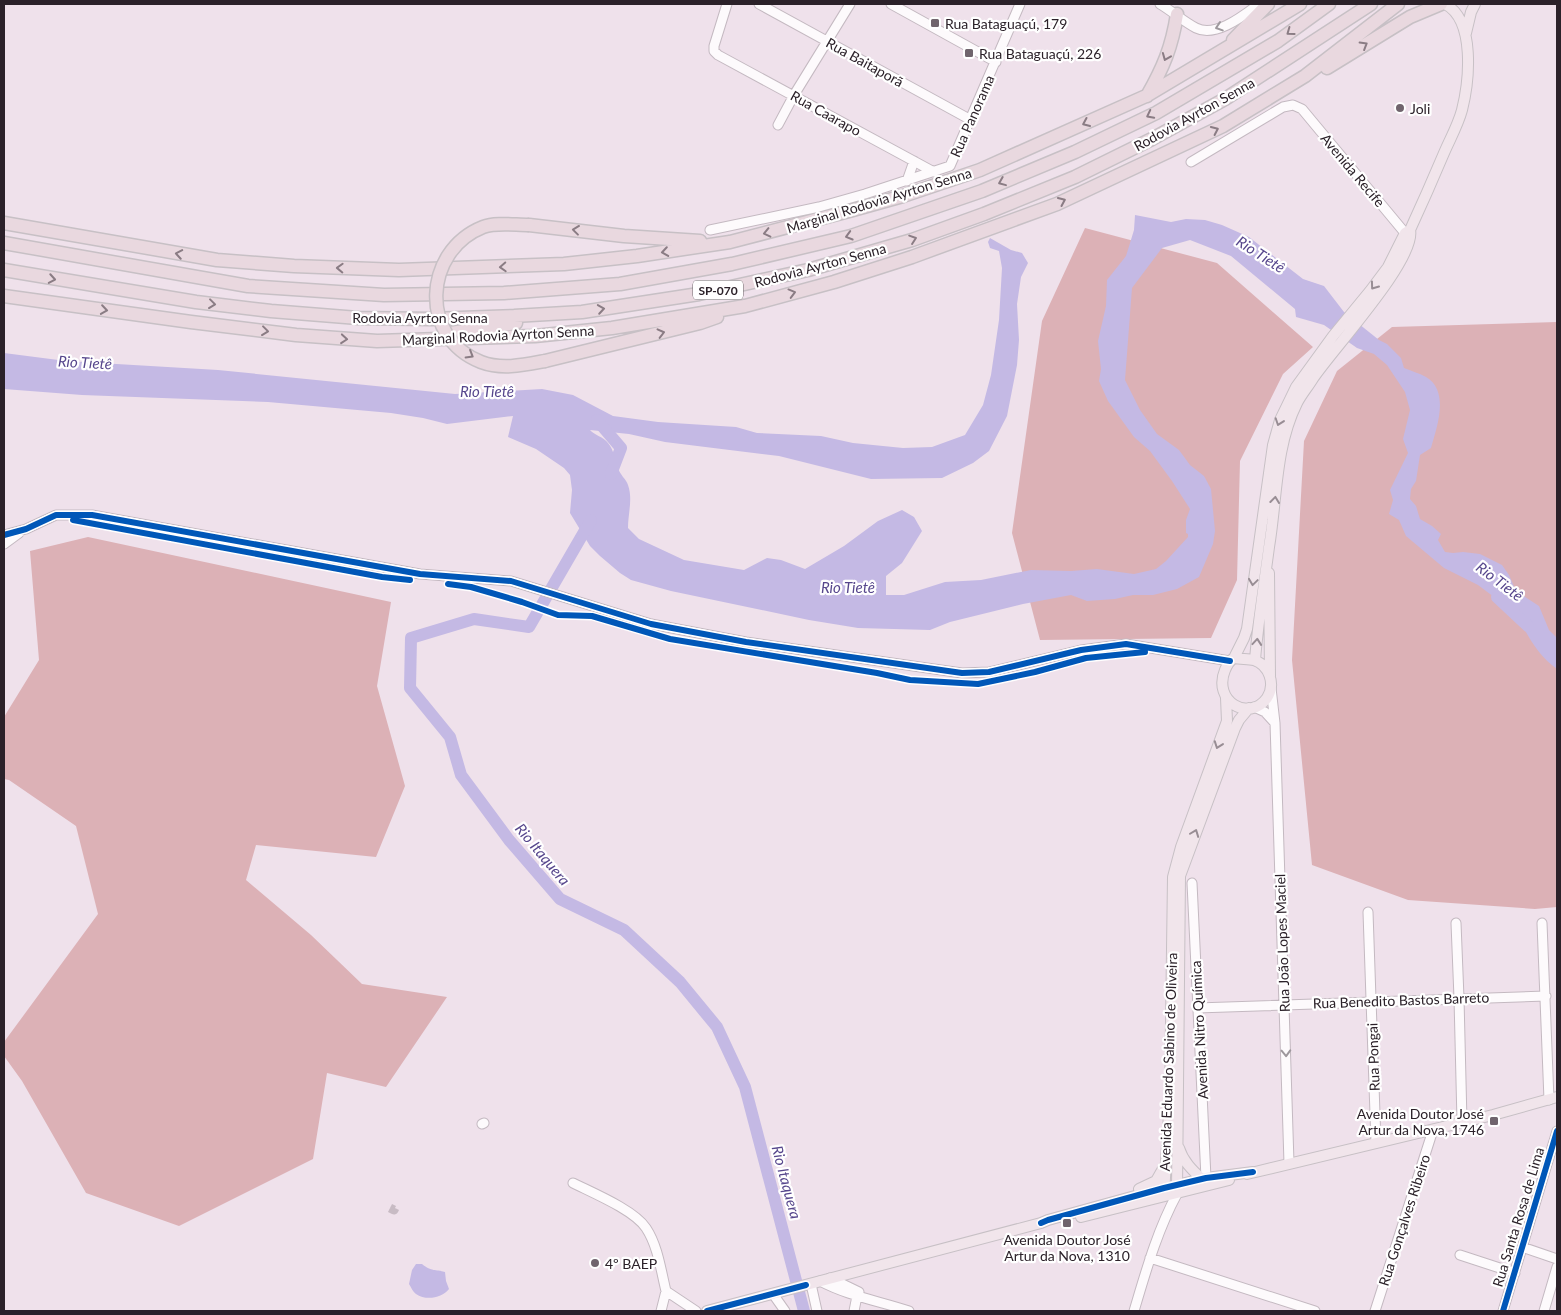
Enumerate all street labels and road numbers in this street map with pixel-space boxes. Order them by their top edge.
street label: Rua Baitaporã [823,34,907,90]
street label: Rua Panorama [946,72,998,160]
street label: Rodovia Ayrton Senna [1131,74,1257,154]
street label: Rua Caarapo [788,87,864,139]
street label: Avenida Recife [1317,130,1389,210]
street label: Marginal Rodovia Ayrton Senna [784,164,974,236]
street label: Rodovia Ayrton Senna [752,239,888,291]
road number: SP-070 [693,280,743,300]
street label: Rodovia Ayrton Senna [352,309,488,326]
street label: Marginal Rodovia Ayrton Senna [401,321,595,349]
street label: Rua João Lopes Maciel [1271,873,1293,1013]
street label: Avenida Eduardo Sabino de Oliveira [1156,952,1180,1172]
street label: Avenida Nitro Química [1187,960,1211,1100]
street label: Rua Benedito Bastos Barreto [1312,988,1490,1012]
street label: Rua Pongai [1363,1023,1383,1091]
street label: Rua Santa Rosa de Lima [1489,1145,1547,1289]
street label: Rua Gonçalves Ribeiro [1375,1152,1433,1288]

